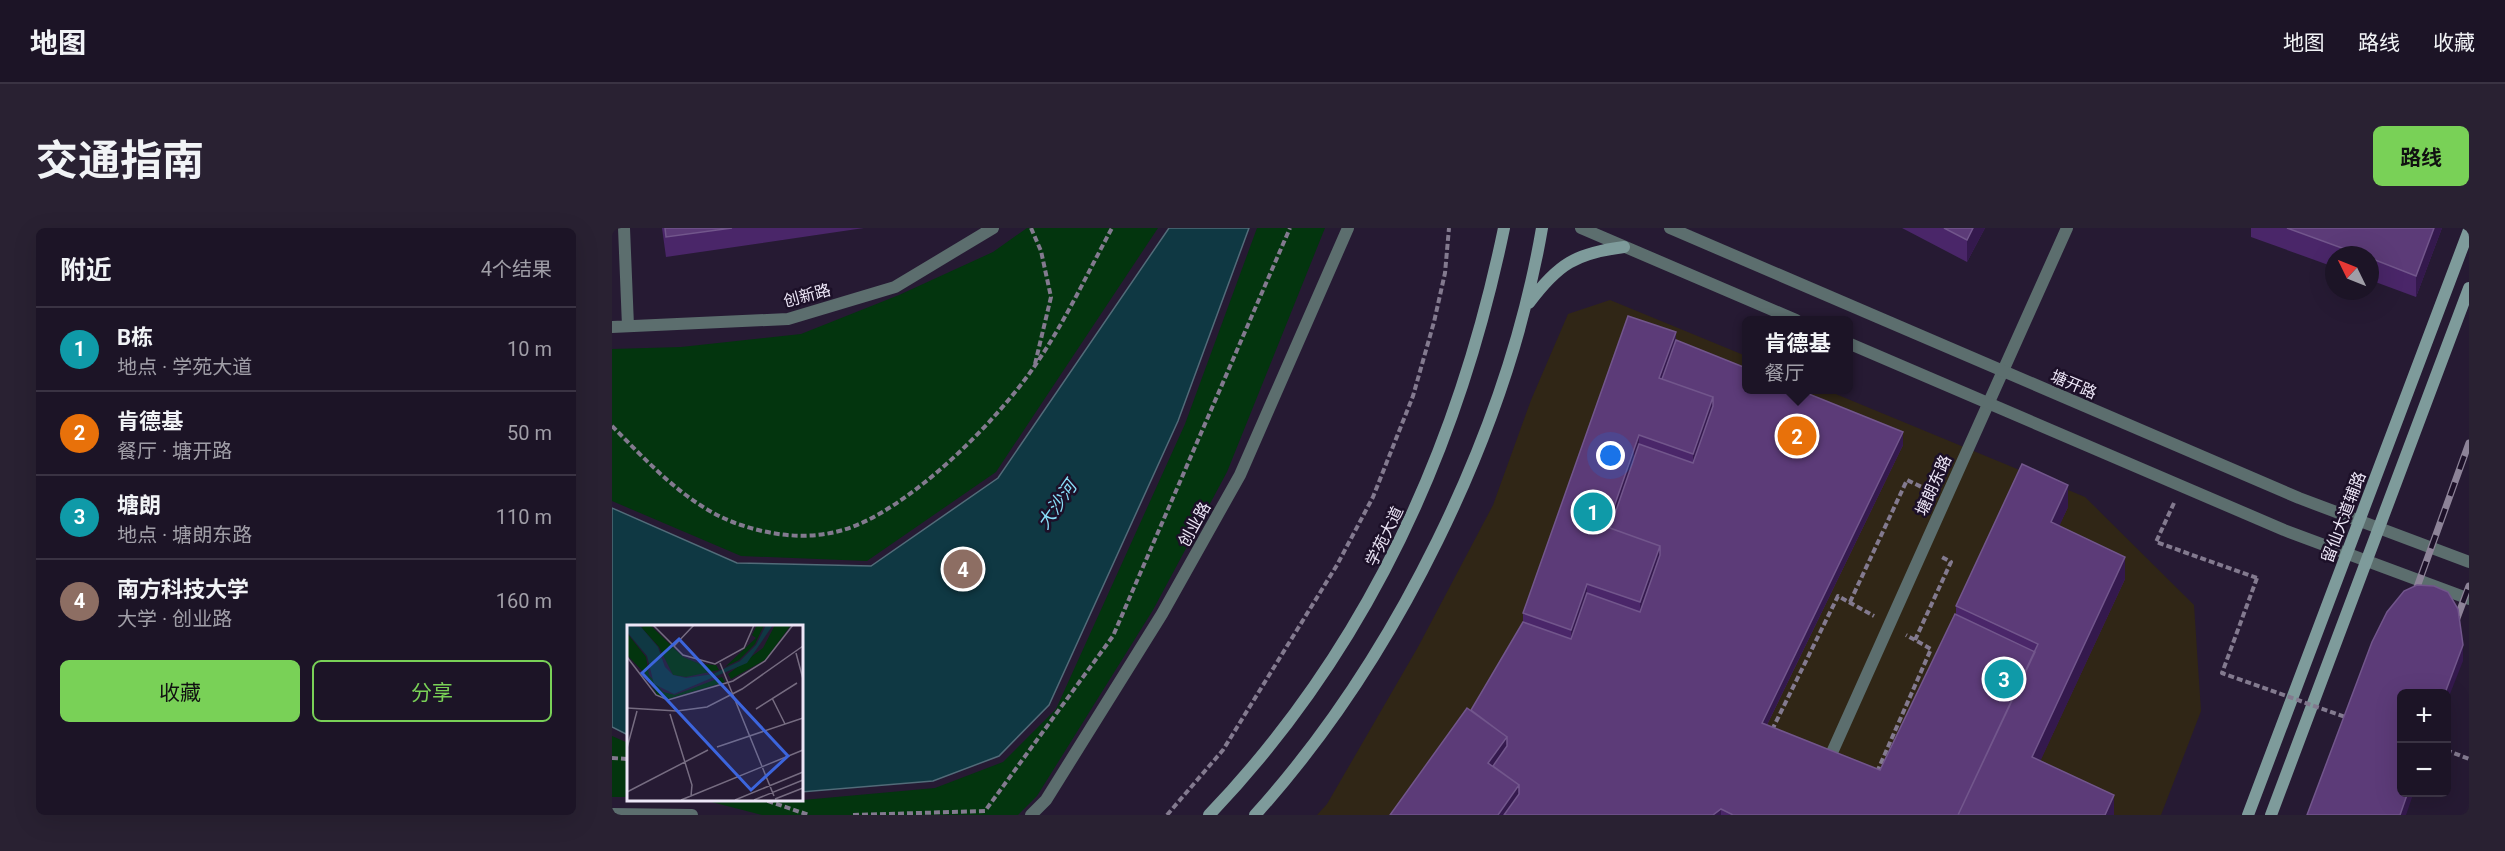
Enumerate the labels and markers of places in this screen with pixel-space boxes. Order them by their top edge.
pin: 2 [1778,414,1816,458]
pin: 1 [1574,490,1612,534]
pin: 4 [944,546,982,592]
pin: 3 [1984,656,2024,702]

